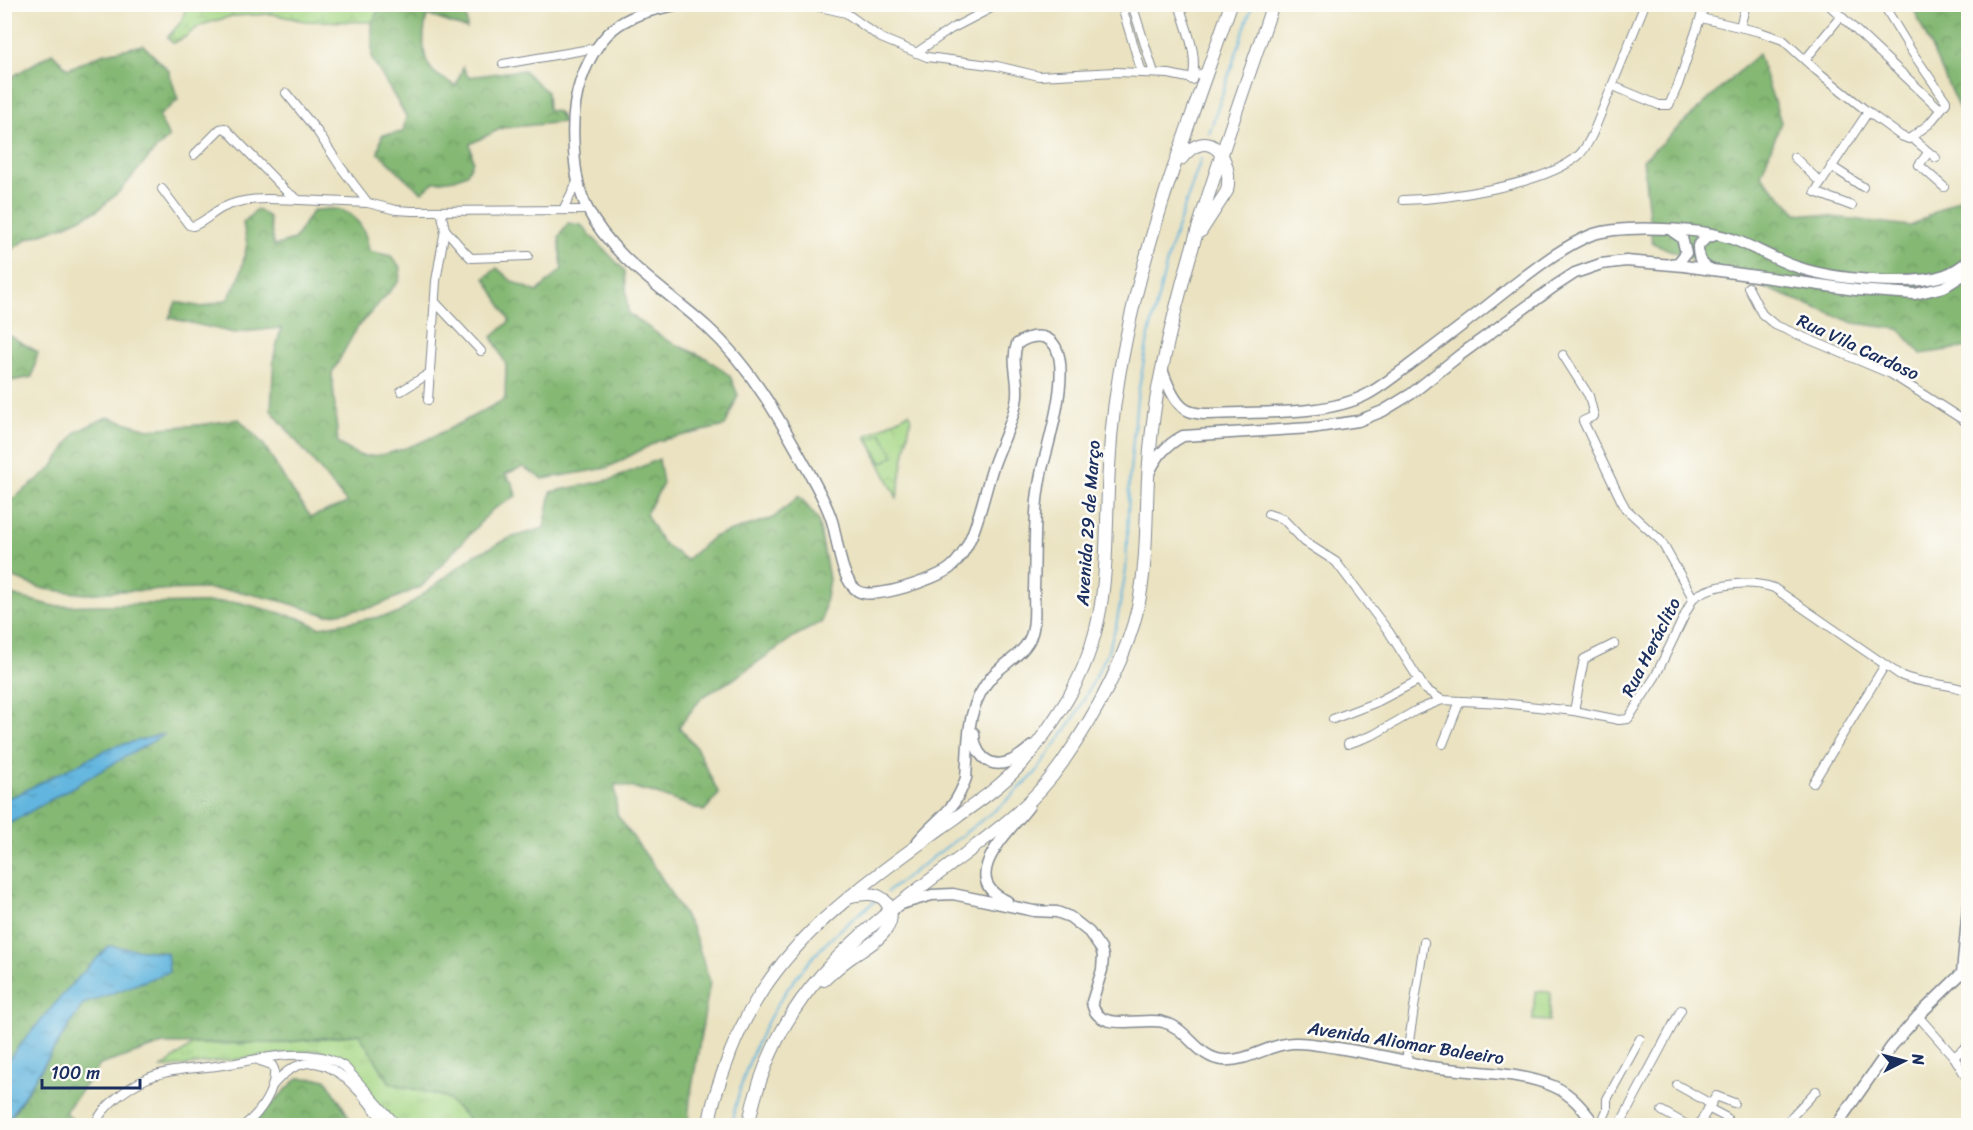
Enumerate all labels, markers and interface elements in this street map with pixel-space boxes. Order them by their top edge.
street label: Rua Vila Cardoso [1792,305,1924,389]
street label: Avenida 29 de Março [1066,439,1110,608]
street label: Rua Heráclito [1612,592,1690,702]
street label: Avenida Aliomar Baleeiro [1305,1012,1506,1074]
north arrow [1874,1031,1934,1091]
text: N [1903,1051,1934,1067]
scale bar [42,1052,140,1090]
text: 100 m [51,1057,100,1089]

